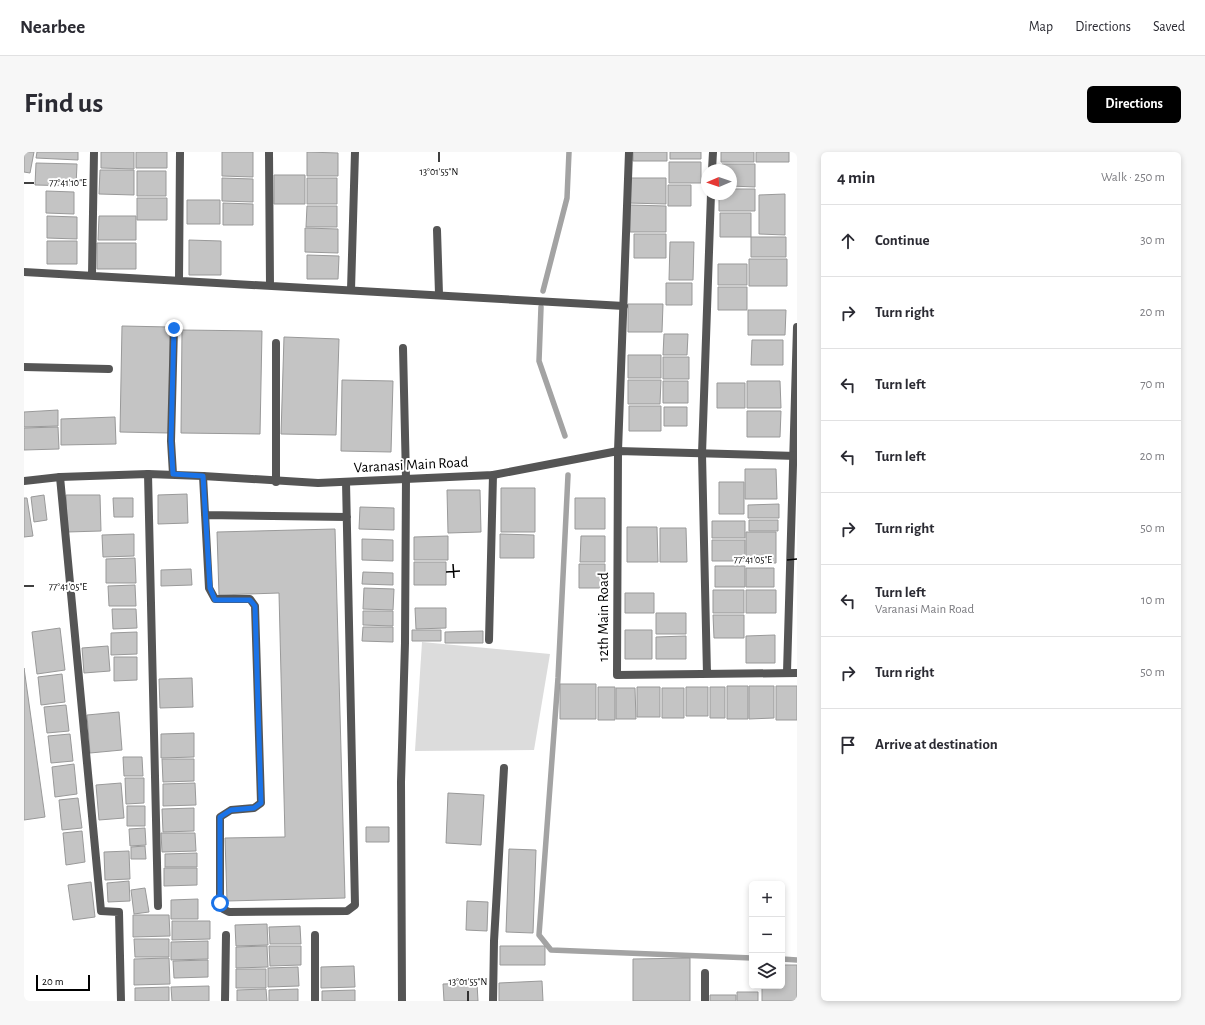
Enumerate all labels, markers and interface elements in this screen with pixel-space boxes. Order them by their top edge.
text: Nearbee [20,18,85,37]
text: Map [1029,20,1053,34]
text: Directions [1075,20,1131,34]
text: Saved [1153,20,1185,34]
button: Directions [1087,86,1181,123]
text: Find us [24,90,103,118]
north arrow [701,164,737,200]
text: 13°01'55"N [420,167,458,177]
text: 4 min [837,169,875,186]
text: Walk · 250 m [1101,171,1165,184]
text: 77°41'10"E [49,178,87,188]
icon: ahead [837,230,859,252]
text: Continue [875,233,930,248]
text: 30 m [1140,234,1165,247]
icon: right [837,302,859,324]
text: Turn right [875,305,934,320]
text: 20 m [1140,306,1165,319]
route end [165,319,183,337]
icon: left [837,374,859,396]
text: Turn left [875,377,926,392]
text: 70 m [1140,378,1165,391]
icon: left [837,446,859,468]
text: Turn left [875,449,926,464]
text: 20 m [1140,450,1165,463]
street label: Varanasi Main Road [353,455,469,475]
icon: right [837,518,859,540]
text: Turn right [875,521,934,536]
text: 50 m [1140,522,1165,535]
text: 77°41'05"E [734,555,772,565]
street label: 12th Main Road [596,572,611,662]
text: 77°41'05"E [49,582,87,592]
text: Turn left [875,585,926,600]
icon: left [837,590,859,612]
text: 10 m [1141,594,1165,607]
text: Varanasi Main Road [875,603,974,616]
icon: right [837,662,859,684]
text: Turn right [875,665,934,680]
text: 50 m [1140,666,1165,679]
icon: arrive [837,734,859,756]
text: Arrive at destination [875,737,998,752]
map controls [749,881,785,989]
button: + [749,881,785,917]
route start [211,894,229,912]
button: − [749,917,785,953]
button: layers [749,953,785,989]
scale bar [36,973,90,992]
text: 20 m [42,976,63,987]
text: 13°01'55"N [449,977,487,987]

